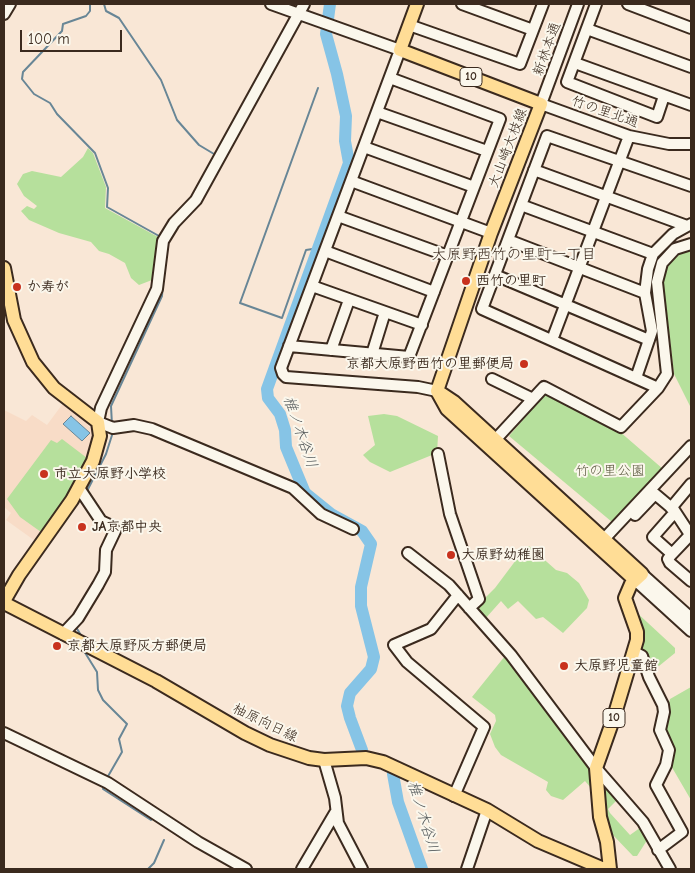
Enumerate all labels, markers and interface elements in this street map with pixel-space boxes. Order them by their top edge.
scale bar [22,20,125,52]
street label: 新林本通 [530,20,564,78]
text: 100 m [28,30,70,48]
road number: 10 [460,68,482,86]
street label: 竹の里北通 [569,93,641,131]
street label: 大山崎大枝線 [485,106,531,190]
district label: 大原野西竹の里町一丁目 [432,246,596,264]
place label: 西竹の里町 [476,273,546,289]
marker: 西竹の里町 [460,275,472,287]
place label: か寿が [27,279,69,295]
marker: か寿が [11,281,23,293]
place label: 京都大原野西竹の里郵便局 [346,356,514,372]
marker: 京都大原野西竹の里郵便局 [518,358,530,370]
water label: 椎ノ木谷川 [279,394,321,470]
park label: 竹の里公園 [575,463,645,479]
place label: 市立大原野小学校 [54,466,166,482]
marker: 市立大原野小学校 [38,468,50,480]
place label: JA京都中央 [92,519,162,535]
marker: JA京都中央 [76,521,88,533]
place label: 大原野幼稚園 [461,547,545,563]
marker: 大原野幼稚園 [445,549,457,561]
place label: 京都大原野灰方郵便局 [67,638,207,654]
marker: 京都大原野灰方郵便局 [51,640,63,652]
place label: 大原野児童館 [574,658,658,674]
marker: 大原野児童館 [558,660,570,672]
street label: 柚原向日線 [230,700,300,746]
road number: 10 [603,708,625,728]
water label: 椎ノ木谷川 [403,779,443,855]

